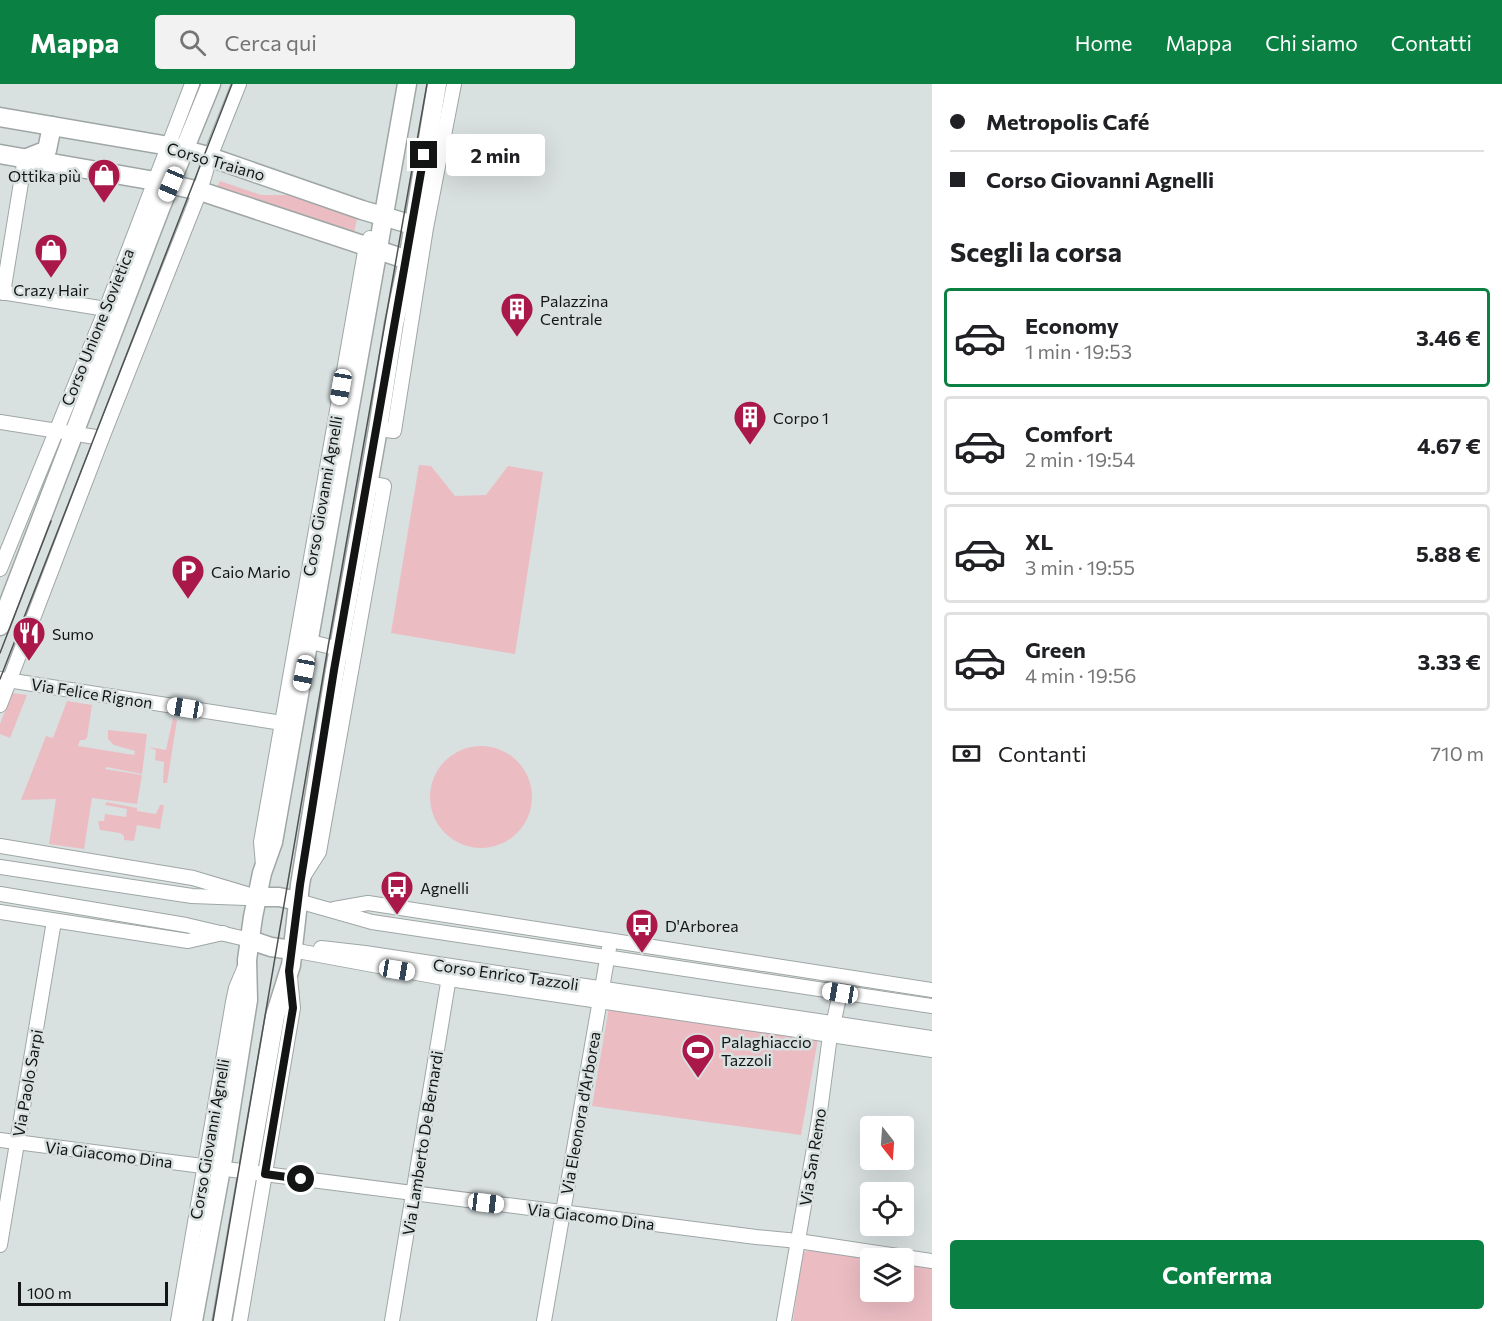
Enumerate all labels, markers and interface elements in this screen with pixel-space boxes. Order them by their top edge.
search box [155,15,575,69]
text: Mappa [30,25,119,59]
icon: search [176,26,209,59]
text: Cerca qui [224,29,317,56]
text: Home [1075,30,1132,55]
text: Mappa [1165,30,1232,55]
text: Chi siamo [1265,30,1358,55]
text: Contatti [1391,30,1472,55]
text: Metropolis Café [986,108,1149,135]
callout: 2 min [445,134,544,176]
street label: Corso Traiano [165,138,267,184]
route end [410,141,437,168]
text: 2 min [471,143,520,167]
shop icon: Ottika più [86,157,122,204]
car [156,164,186,204]
place label: Ottika più [8,166,81,185]
text: Corso Giovanni Agnelli [986,166,1214,193]
shop icon: Crazy Hair [33,232,69,279]
text: Scegli la corsa [950,235,1122,268]
street label: Corso Unione Sovietica [57,246,137,408]
place label: Crazy Hair [13,280,89,299]
building icon: Palazzina Centrale [499,291,535,338]
place label: Palazzina Centrale [540,291,608,328]
icon: car [953,311,1007,365]
text: Economy [1025,312,1119,339]
text: 3.46 € [1416,324,1481,351]
text: 1 min · 19:53 [1025,339,1132,363]
car [329,368,353,406]
building icon: Corpo 1 [732,399,768,446]
place label: Corpo 1 [773,408,829,427]
street label: Corso Giovanni Agnelli [299,414,345,578]
icon: car [953,419,1007,473]
text: Comfort [1025,420,1113,447]
text: 4.67 € [1417,432,1481,459]
text: 2 min · 19:54 [1025,447,1135,471]
icon: car [953,527,1007,581]
text: XL [1025,528,1053,555]
text: 5.88 € [1416,540,1481,567]
parking icon: Caio Mario [170,553,206,600]
text: 3 min · 19:55 [1025,555,1135,579]
place label: Caio Mario [211,562,291,581]
restaurant icon: Sumo [11,615,47,662]
place label: Sumo [52,624,94,643]
icon: car [953,635,1007,689]
text: Green [1025,636,1086,663]
text: 3.33 € [1417,648,1481,675]
car [292,654,316,692]
text: 4 min · 19:56 [1025,663,1136,687]
street label: Via Felice Rignon [30,674,154,712]
car [166,696,204,720]
icon: cash [950,737,983,770]
text: Contanti [998,740,1087,767]
text: 710 m [1431,741,1484,765]
bus stop icon: Agnelli [379,869,415,916]
place label: Agnelli [420,878,469,897]
bus stop icon: D'Arborea [624,907,660,954]
place label: D'Arborea [665,916,739,935]
street label: Corso Enrico Tazzoli [432,954,580,994]
car [378,958,416,982]
car [821,981,859,1005]
street label: Via Paolo Sarpi [8,1028,46,1138]
street label: Via Eleonora d'Arborea [556,1030,604,1196]
sports icon: Palaghiaccio Tazzoli [680,1032,716,1079]
place label: Palaghiaccio Tazzoli [721,1032,812,1069]
street label: Via Lamberto De Bernardi [398,1049,446,1237]
street label: Corso Giovanni Agnelli [186,1057,232,1221]
street label: Via San Remo [795,1107,829,1207]
north arrow [860,1116,914,1170]
map controls [860,1116,914,1302]
street label: Via Giacomo Dina [44,1137,174,1171]
route start [287,1165,314,1192]
button: locate [860,1182,914,1236]
car [467,1192,505,1214]
street label: Via Giacomo Dina [526,1199,656,1233]
button: Conferma [950,1240,1484,1309]
button: layers [860,1248,914,1302]
scale bar [18,1279,168,1306]
text: 100 m [27,1283,72,1302]

